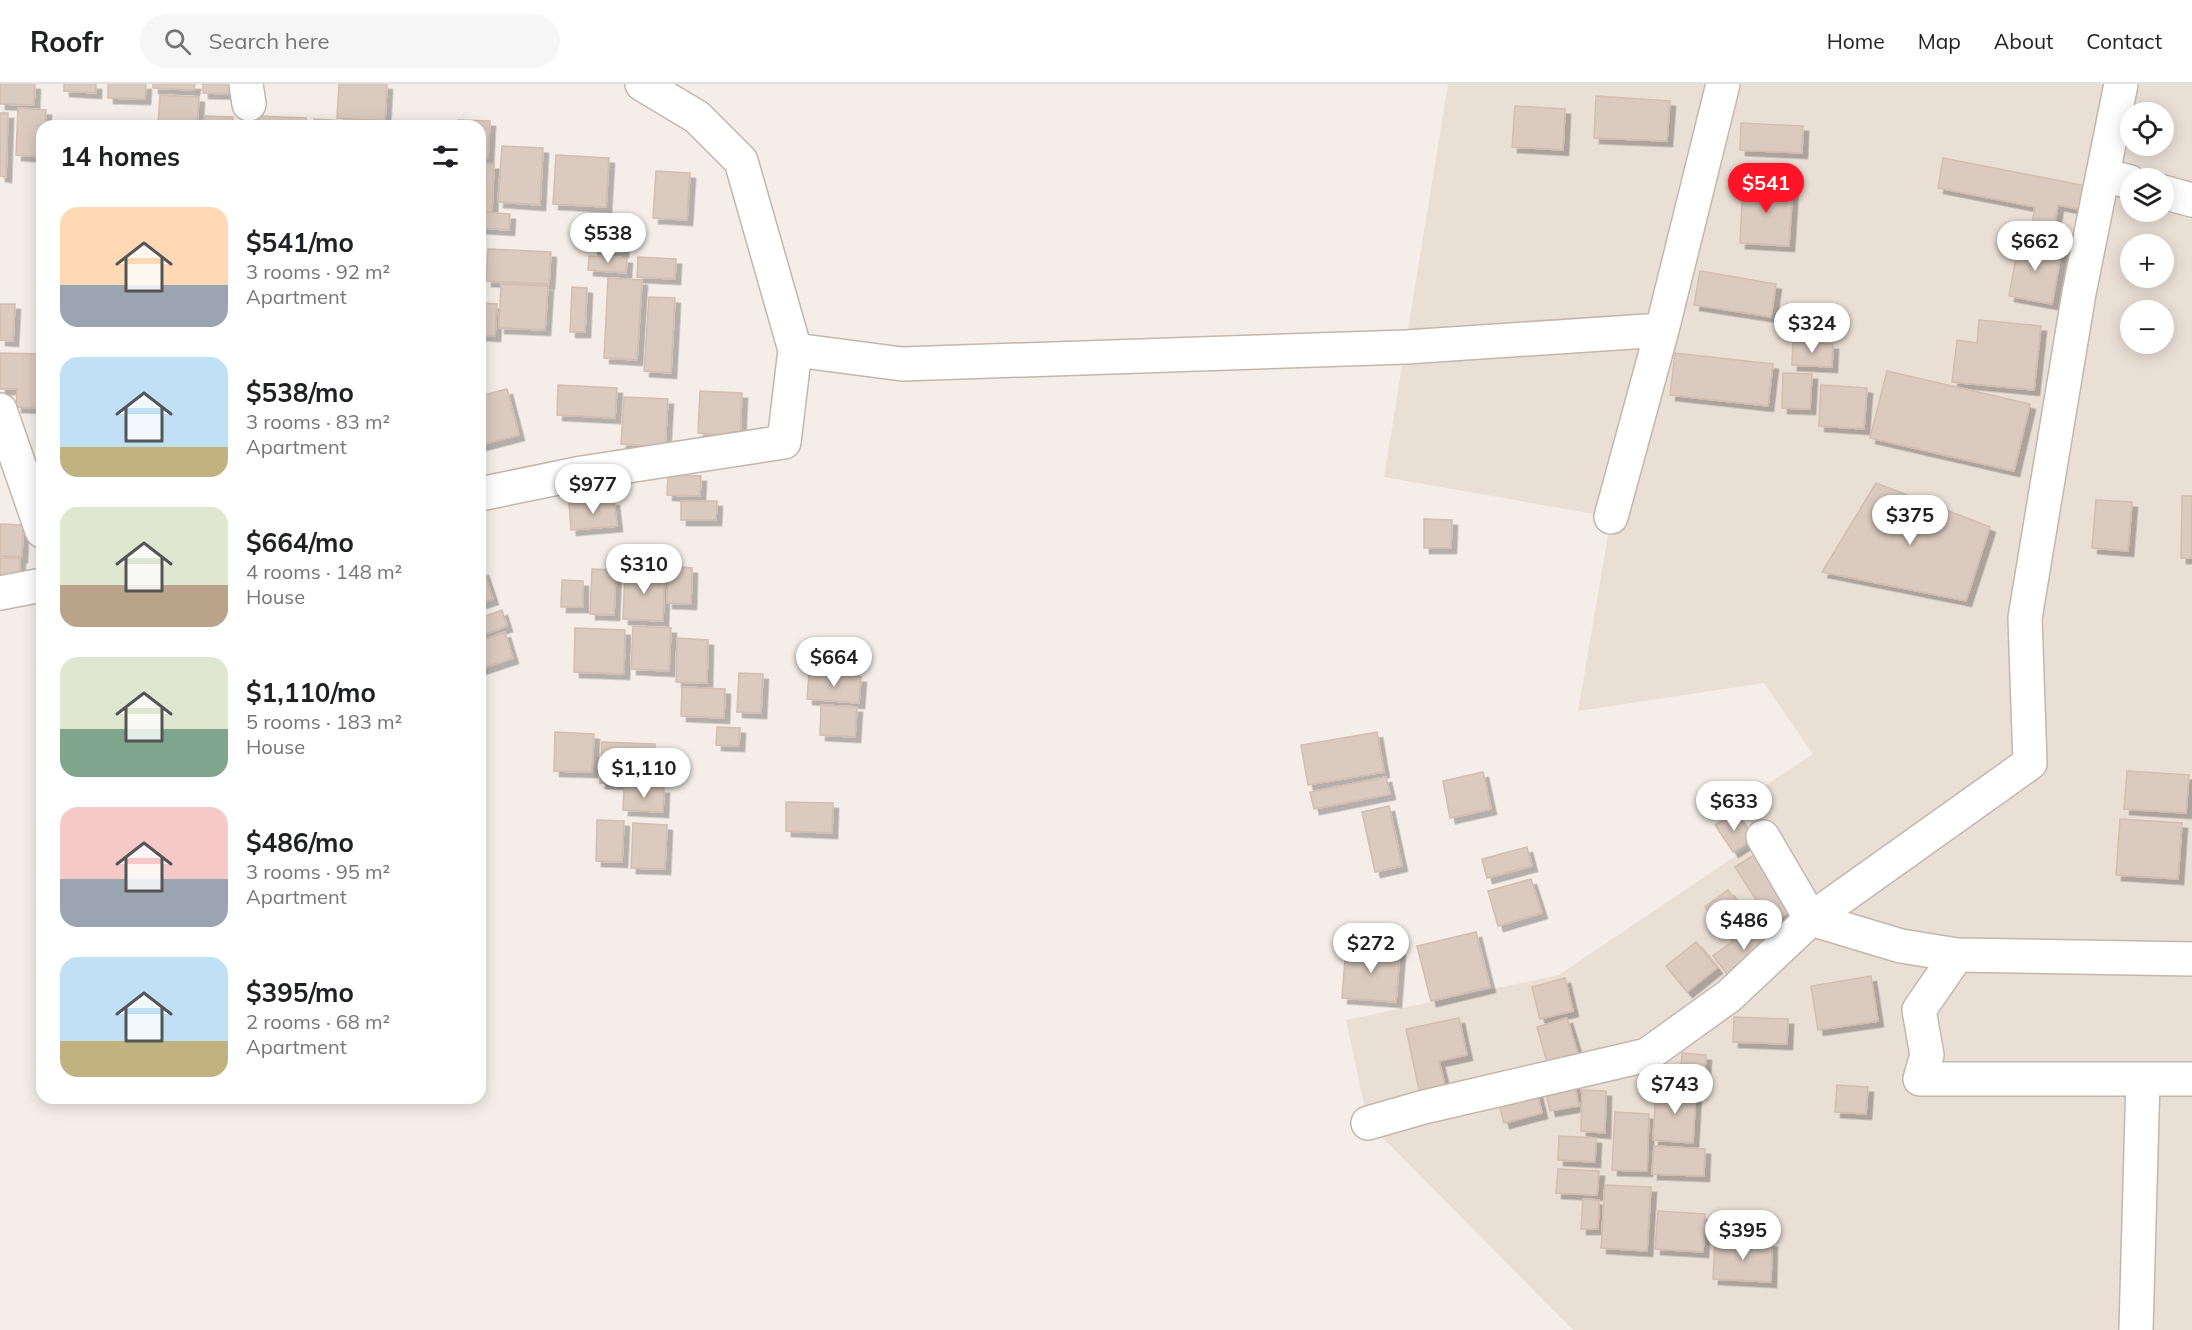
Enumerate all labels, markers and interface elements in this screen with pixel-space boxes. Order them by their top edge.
search box [140,14,560,68]
text: Roofr [30,24,104,59]
icon: search [161,25,194,58]
text: Search here [209,27,330,55]
text: Home [1827,28,1885,54]
text: Map [1918,28,1961,54]
text: About [1994,28,2053,54]
text: Contact [2086,28,2162,54]
map controls [2120,102,2174,354]
button: locate [2120,102,2174,156]
text: 14 homes [60,140,180,173]
icon: filters [429,140,462,173]
pin: $541 [1730,163,1802,214]
button: layers [2120,168,2174,222]
text: $541 [1742,170,1790,195]
pin: $538 [572,213,644,264]
text: $538 [584,220,632,245]
pin: $662 [1999,221,2071,272]
text: $541/mo [246,226,354,259]
text: $662 [2011,228,2059,253]
icon: home [108,231,180,303]
button: + [2120,234,2174,288]
text: 3 rooms · 92 m² [246,259,390,284]
text: Apartment [246,284,347,309]
button: − [2120,300,2174,354]
pin: $324 [1776,303,1848,354]
text: $324 [1788,310,1836,335]
text: $538/mo [246,376,354,409]
icon: home [108,381,180,453]
text: 3 rooms · 83 m² [246,409,390,434]
text: Apartment [246,434,347,459]
pin: $977 [557,464,629,515]
text: $977 [569,471,617,496]
pin: $375 [1874,495,1946,546]
text: $375 [1886,502,1934,527]
text: $664/mo [246,526,354,559]
icon: home [108,531,180,603]
pin: $310 [608,544,680,595]
text: $310 [620,551,668,576]
text: 4 rooms · 148 m² [246,559,402,584]
text: House [246,584,305,609]
pin: $664 [798,637,870,688]
text: $664 [810,644,858,669]
text: $1,110/mo [246,676,376,709]
icon: home [108,681,180,753]
text: 5 rooms · 183 m² [246,709,402,734]
text: House [246,734,305,759]
pin: $1,110 [595,748,693,799]
text: $1,110 [612,755,676,780]
pin: $633 [1698,781,1770,832]
text: $633 [1710,788,1758,813]
text: $486/mo [246,826,354,859]
icon: home [108,831,180,903]
text: 3 rooms · 95 m² [246,859,390,884]
text: Apartment [246,884,347,909]
pin: $486 [1708,900,1780,951]
text: $486 [1720,907,1768,932]
pin: $272 [1335,923,1407,974]
text: $272 [1347,930,1395,955]
text: $395/mo [246,976,354,1009]
icon: home [108,981,180,1053]
text: 2 rooms · 68 m² [246,1009,390,1034]
text: Apartment [246,1034,347,1059]
pin: $743 [1639,1064,1711,1115]
text: $743 [1651,1071,1699,1096]
pin: $395 [1707,1210,1779,1261]
text: $395 [1719,1217,1767,1242]

